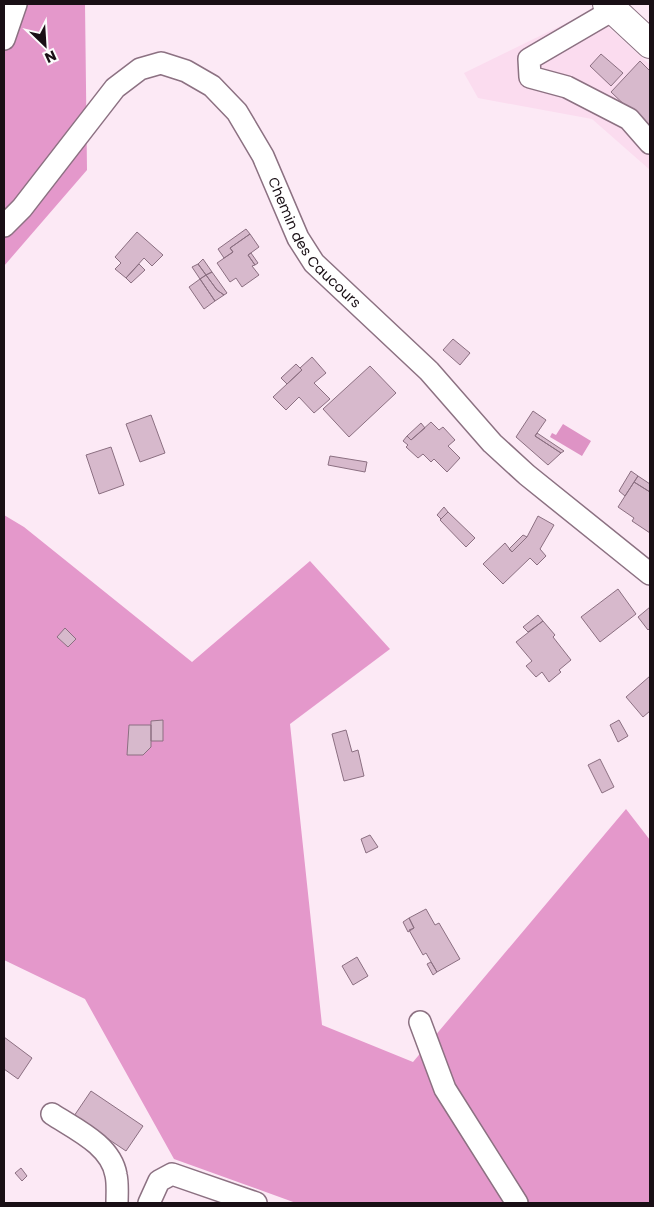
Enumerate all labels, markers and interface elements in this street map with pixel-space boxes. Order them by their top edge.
north arrow [20,20,70,70]
text: N [41,45,59,68]
street label: Chemin des Caucours [263,174,366,312]

